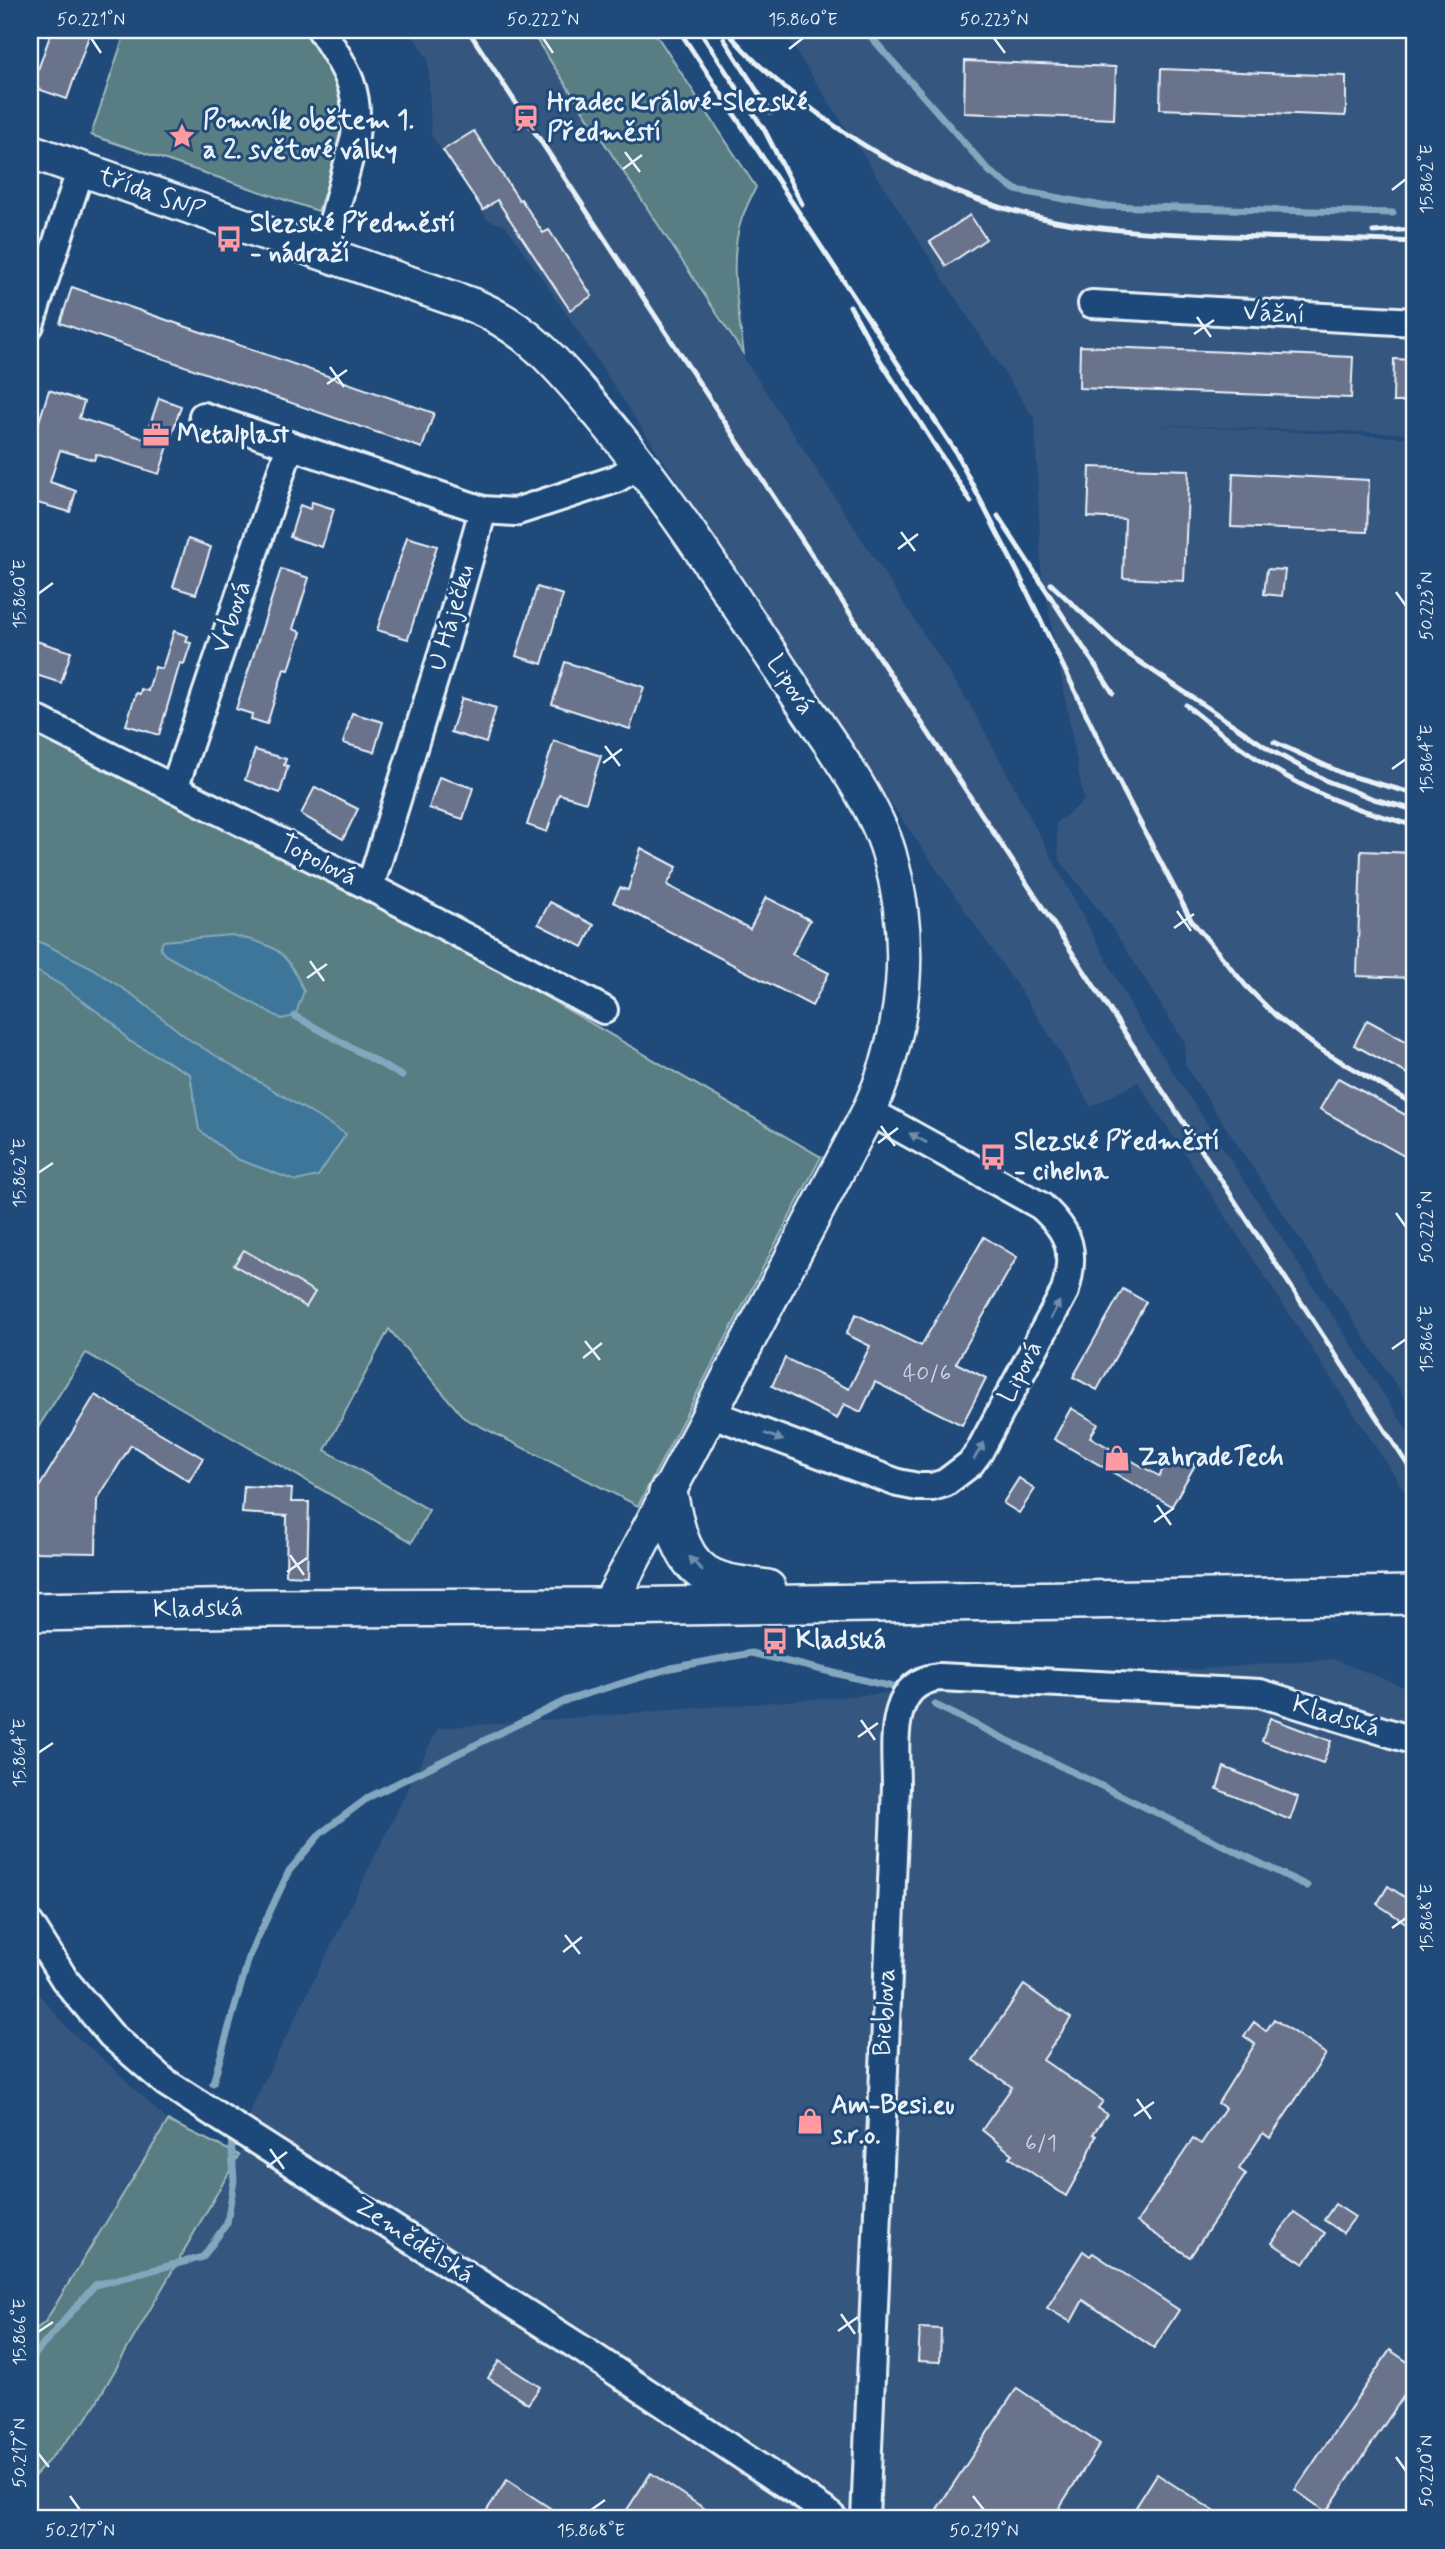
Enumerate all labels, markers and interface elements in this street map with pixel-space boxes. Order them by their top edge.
text: 50.221°N [57,8,125,32]
text: 50.222°N [507,8,579,32]
text: 15.860°E [768,8,838,32]
text: 50.223°N [959,8,1029,32]
place label: Hradec Králové-Slezské Předměstí [547,86,808,150]
station icon: Hradec Králové-Slezské Předměstí [511,103,541,133]
place label: Pomník obětem 1. a 2. světové války [203,104,414,168]
place icon: Pomník obětem 1. a 2. světové války [167,121,197,151]
text: 15.862°E [1415,144,1439,214]
street label: třída SNP [92,159,209,229]
place label: Slezské Předměstí - nádraží [250,207,456,271]
bus stop icon: Slezské Předměstí - nádraží [214,224,244,254]
street label: Vážní [1242,295,1306,333]
place label: Metalplast [177,418,290,452]
office icon: Metalplast [141,420,171,450]
text: 15.860°E [8,559,32,629]
street label: U Háječku [421,561,483,675]
text: 50.223°N [1415,571,1439,641]
street label: Vrbová [204,576,260,658]
street label: Lipová [758,648,822,722]
text: 15.864°E [1415,724,1439,794]
street label: Topolová [273,827,363,895]
place label: Slezské Předměstí - cihelna [1014,1125,1220,1189]
one-way arrow [908,1132,927,1144]
text: 15.862°E [8,1138,32,1208]
bus stop icon: Slezské Předměstí - cihelna [978,1142,1008,1172]
text: 50.222°N [1415,1191,1439,1263]
one-way arrow [1049,1300,1061,1320]
text: 15.866°E [1415,1305,1439,1373]
street label: Lipová [991,1335,1051,1409]
house number: 40/6 [903,1359,951,1389]
one-way arrow [764,1431,785,1442]
one-way arrow [972,1441,985,1460]
place label: ZahradeTech [1138,1441,1284,1475]
shop icon: ZahradeTech [1102,1443,1132,1473]
one-way arrow [689,1556,705,1573]
street label: Kladská [153,1591,243,1627]
place label: Kladská [796,1624,886,1658]
bus stop icon: Kladská [760,1626,790,1656]
street label: Kladská [1288,1688,1384,1746]
text: 15.864°E [8,1718,32,1788]
text: 15.868°E [1415,1884,1439,1952]
street label: Bieblova [866,1967,904,2057]
place label: Am-Besi.eu s.r.o. [830,2089,955,2153]
shop icon: Am-Besi.eu s.r.o. [795,2106,825,2136]
house number: 6/1 [1025,2129,1057,2159]
street label: Zemědělská [347,2189,481,2293]
text: 15.866°E [8,2298,32,2366]
text: 50.217°N [8,2418,32,2488]
text: 50.220°N [1415,2435,1439,2507]
text: 50.217°N [45,2519,115,2543]
text: 15.868°E [557,2519,625,2543]
text: 50.219°N [949,2519,1019,2543]

